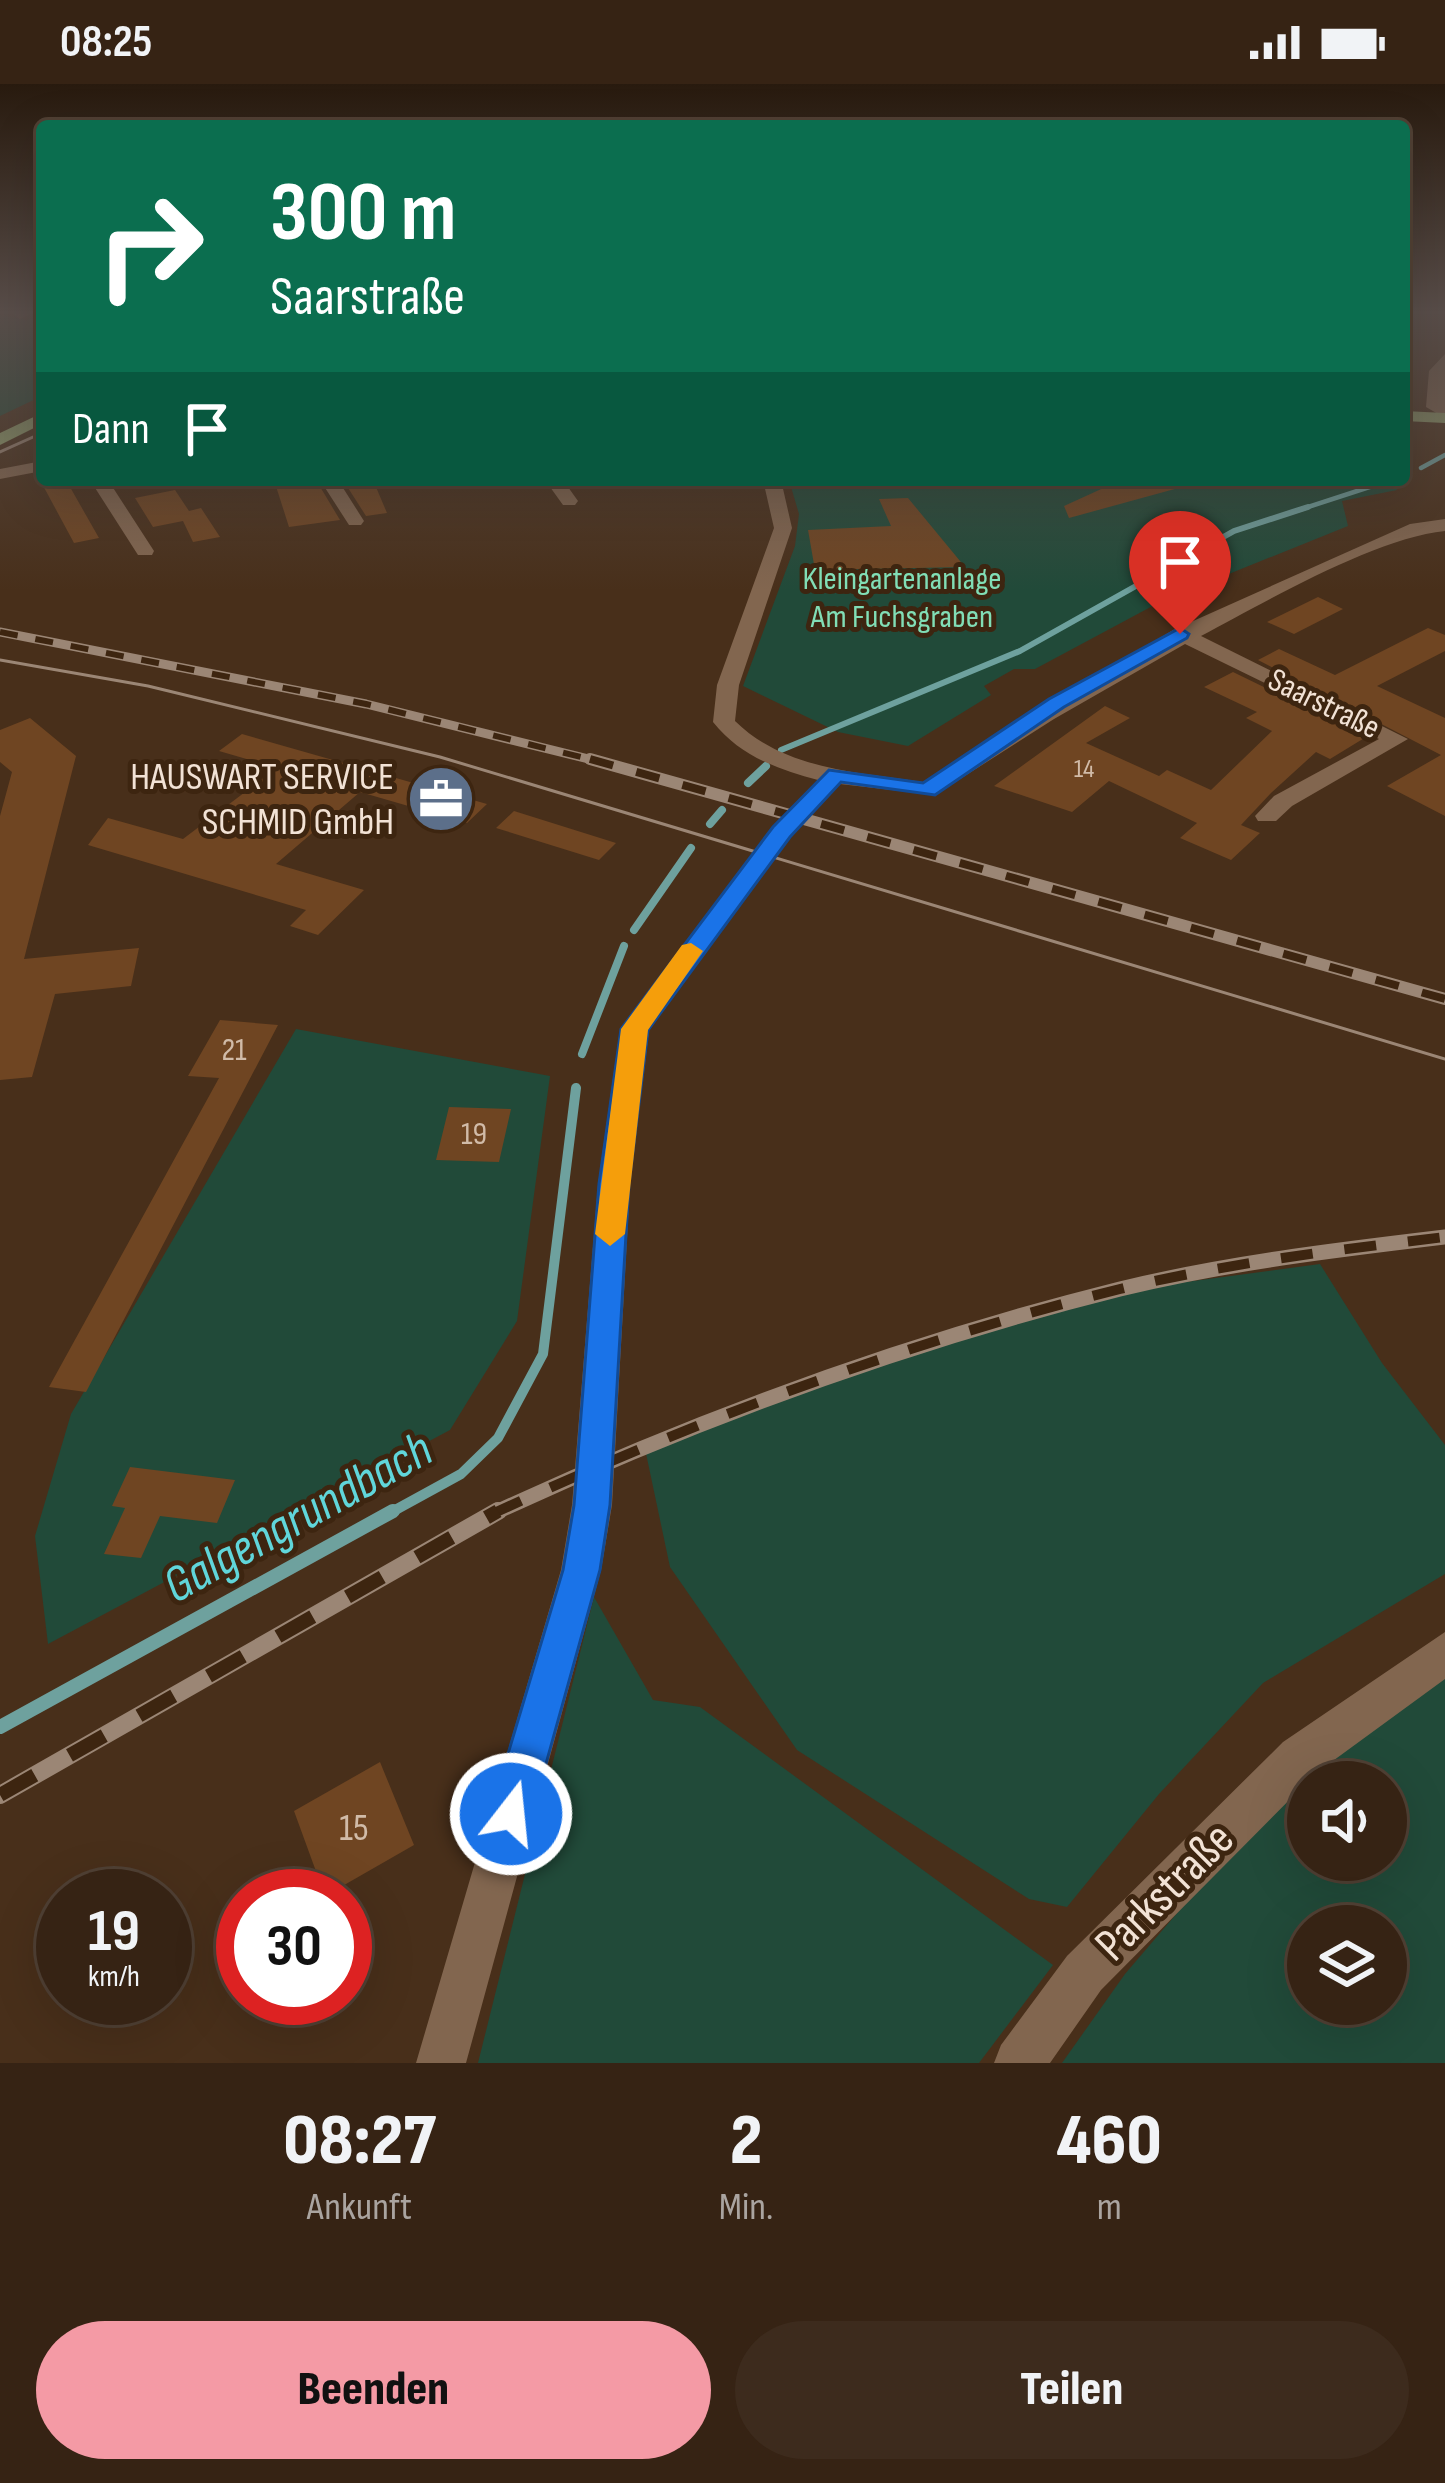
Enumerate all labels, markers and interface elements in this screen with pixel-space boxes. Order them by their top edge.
text: 08:25 [60,15,152,70]
text: 300 m [270,163,456,264]
icon: right [72,168,228,324]
text: Saarstraße [270,265,465,330]
icon: arrive [174,396,240,462]
text: Dann [72,402,150,457]
pin [1129,511,1231,634]
icon: arrive [1147,529,1213,595]
park label: Kleingartenanlage Am Fuchsgraben [802,559,1002,637]
street label: Saarstraße [1262,660,1386,748]
house number: 14 [1074,753,1094,785]
place label: HAUSWART SERVICE SCHMID GmbH [130,754,394,846]
office icon: HAUSWART SERVICE SCHMID GmbH [406,764,476,834]
house number: 21 [221,1030,247,1070]
house number: 19 [461,1114,487,1154]
water label: Galgengrundbach [153,1419,443,1617]
position arrow [448,1751,574,1877]
map controls [1287,1761,1407,2025]
button: sound [1287,1761,1407,1881]
house number: 15 [339,1805,369,1852]
street label: Parkstraße [1084,1811,1246,1973]
speed limit sign: 30 [216,1869,372,2025]
text: 19 [88,1896,140,1968]
button: layers [1287,1905,1407,2025]
text: km/h [88,1959,140,1995]
text: 08:27 [283,2098,436,2185]
text: 2 [730,2098,762,2185]
text: 460 [1056,2098,1162,2185]
text: Ankunft [307,2184,412,2231]
text: Min. [719,2184,773,2231]
text: m [1097,2184,1122,2231]
button: Beenden [36,2321,711,2459]
button: Teilen [735,2321,1409,2459]

